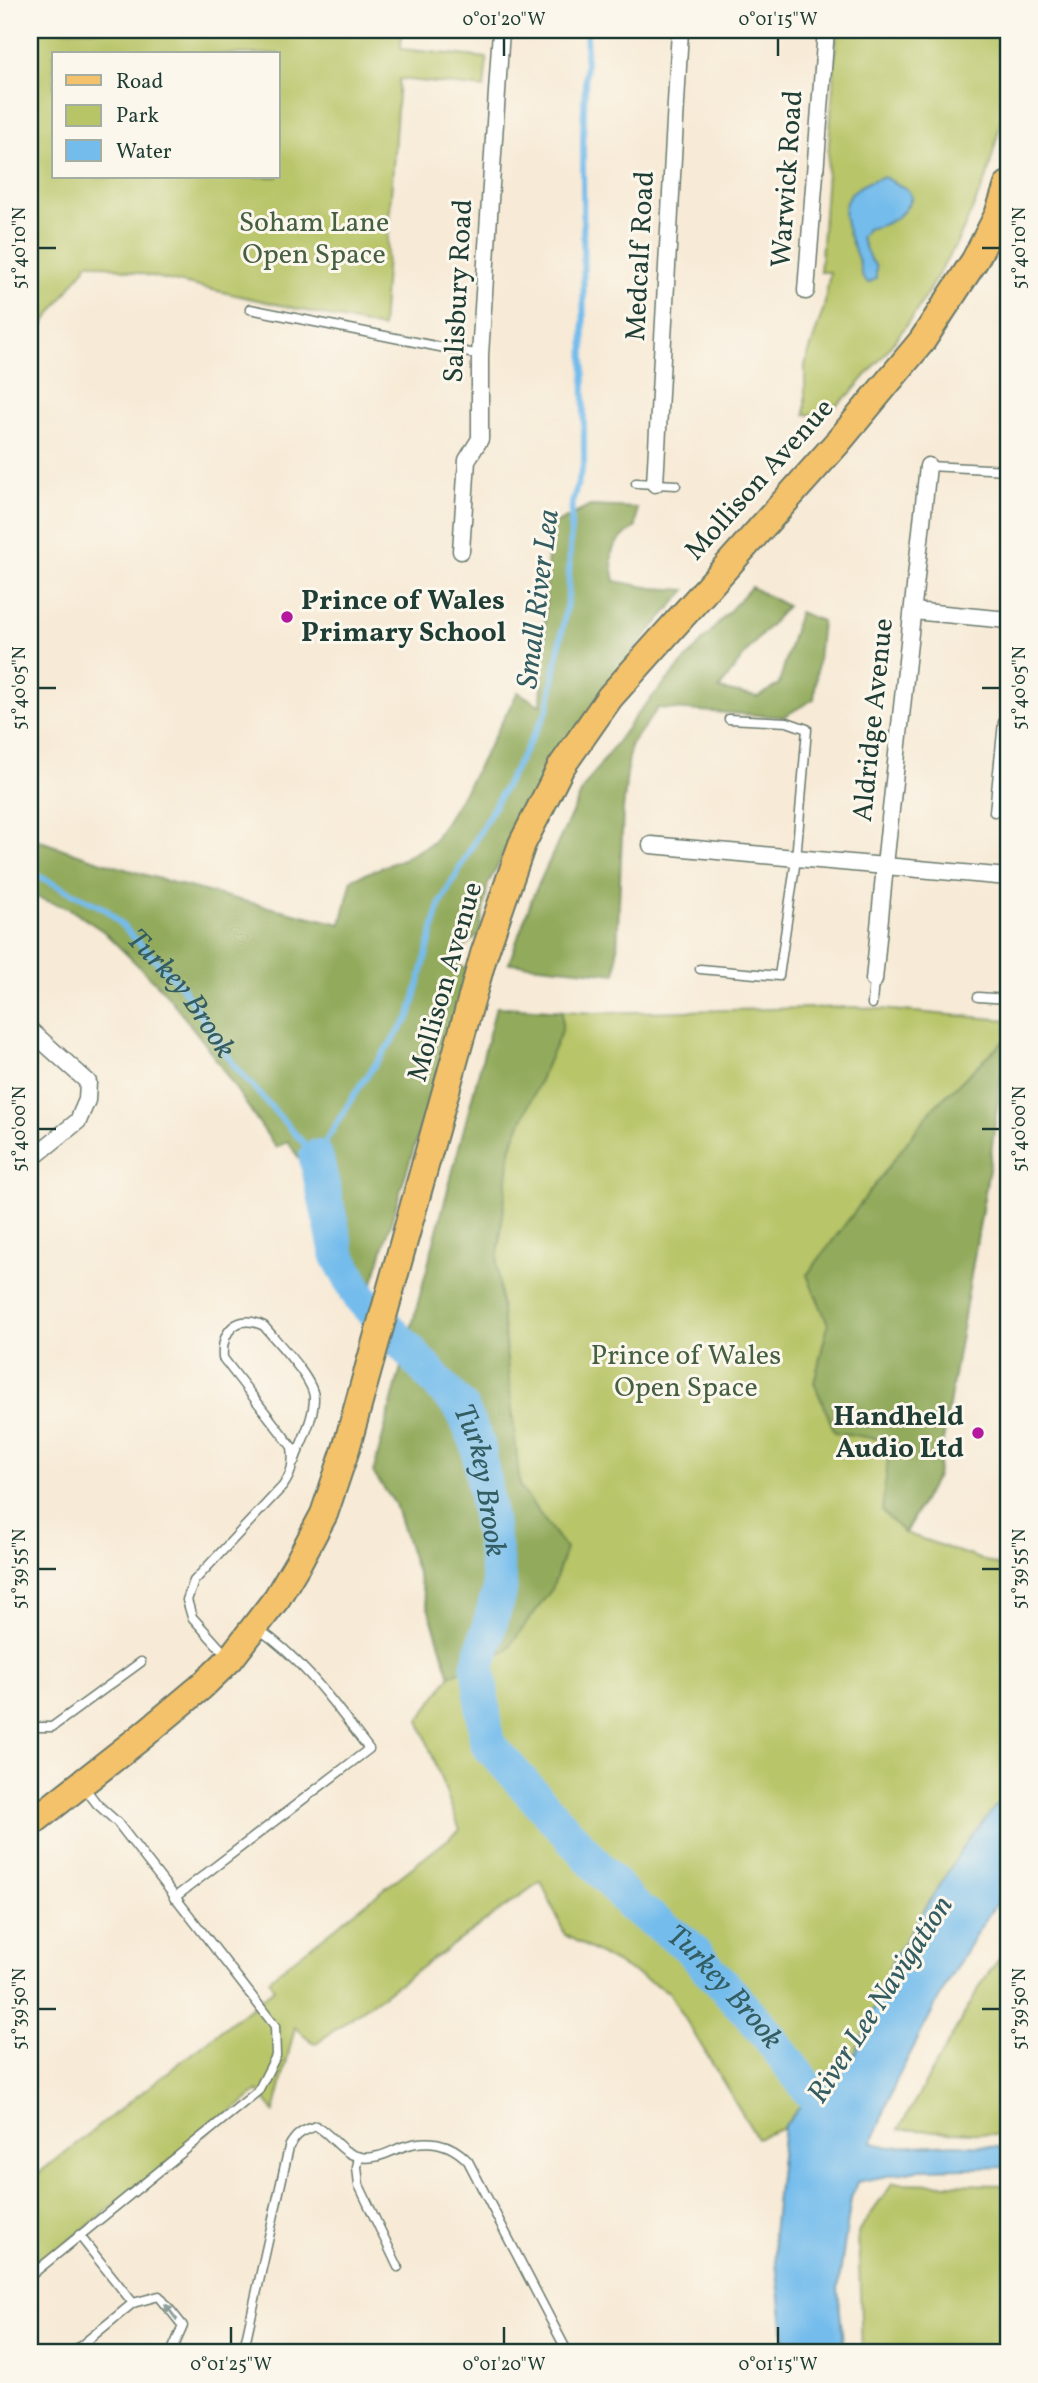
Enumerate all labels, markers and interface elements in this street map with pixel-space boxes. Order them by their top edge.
text: 0°01'20"W [462,8,546,33]
text: 0°01'15"W [739,8,817,33]
legend [52,52,280,178]
text: Road [116,68,163,97]
street label: Warwick Road [762,89,814,269]
text: Park [116,102,159,131]
text: Water [116,138,172,167]
street label: Medcalf Road [617,170,665,342]
street label: Salisbury Road [435,198,483,384]
park label: Soham Lane Open Space [239,204,389,275]
text: 51°40'10"N [8,207,33,289]
text: 51°40'10"N [1008,207,1033,289]
street label: Mollison Avenue [677,390,843,570]
water label: Small River Lea [507,507,571,691]
place label: Prince of Wales Primary School [301,582,506,653]
marker: Prince of Wales Primary School [279,609,295,625]
street label: Aldridge Avenue [844,616,904,824]
text: 51°40'05"N [8,646,33,730]
text: 51°40'05"N [1008,646,1033,730]
street label: Mollison Avenue [399,878,493,1086]
water label: Turkey Brook [116,920,245,1067]
text: 51°40'00"N [8,1086,33,1172]
text: 51°40'00"N [1008,1086,1033,1172]
park label: Prince of Wales Open Space [591,1337,781,1408]
water label: Turkey Brook [442,1398,516,1560]
place label: Handheld Audio Ltd [833,1398,964,1469]
marker: Handheld Audio Ltd [970,1425,986,1441]
text: 51°39'55"N [8,1529,33,1609]
text: 51°39'55"N [1008,1529,1033,1609]
water label: River Lee Navigation [798,1888,964,2112]
water label: Turkey Brook [658,1915,792,2059]
text: 51°39'50"N [8,1968,33,2050]
text: 51°39'50"N [1008,1968,1033,2050]
one-way arrow [165,2303,179,2321]
text: 0°01'25"W [190,2353,272,2378]
text: 0°01'20"W [462,2353,546,2378]
text: 0°01'15"W [739,2353,817,2378]

